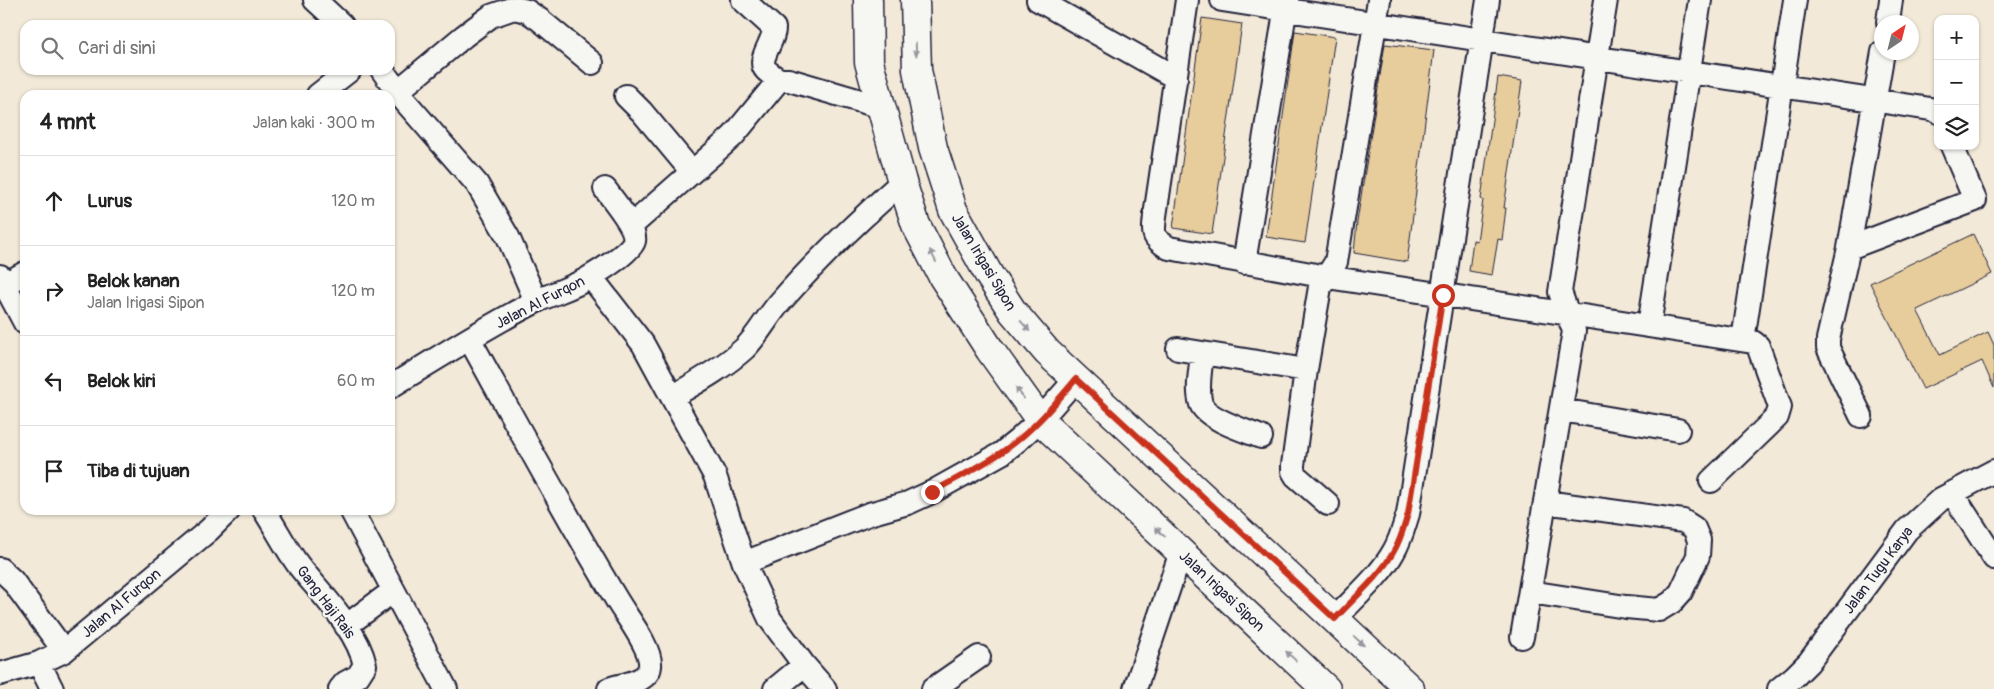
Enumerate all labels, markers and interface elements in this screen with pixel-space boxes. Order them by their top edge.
north arrow [1874,15,1919,60]
map controls [1934,15,1979,150]
button: + [1934,15,1979,60]
search box [20,20,395,75]
icon: search [38,34,66,62]
text: Cari di sini [78,36,155,60]
one-way arrow [913,41,921,57]
button: − [1934,60,1979,105]
button: layers [1934,105,1979,150]
text: 4 mnt [40,109,96,136]
text: Jalan kaki · 300 m [252,113,375,133]
icon: ahead [40,187,68,215]
text: Lurus [87,189,132,213]
text: 120 m [331,191,375,211]
street label: Jalan Irigasi Sipon [947,210,1020,314]
one-way arrow [929,249,937,263]
text: Belok kanan [87,269,180,293]
street label: Jalan Al Furqon [492,272,588,333]
icon: right [40,277,68,305]
text: 120 m [331,281,375,301]
route start [1432,284,1455,307]
text: Jalan Irigasi Sipon [87,293,205,313]
one-way arrow [1019,319,1030,332]
icon: left [40,367,68,395]
text: Belok kiri [87,369,155,393]
text: 60 m [337,371,375,391]
one-way arrow [1015,387,1026,400]
icon: arrive [40,457,68,485]
text: Tiba di tujuan [87,459,190,483]
route end [921,481,944,504]
street label: Jalan Tugu Karya [1839,523,1917,618]
one-way arrow [1154,526,1166,538]
street label: Jalan Irigasi Sipon [1175,547,1268,636]
street label: Gang Haji Rais [292,562,359,643]
street label: Jalan Al Furqon [78,565,165,642]
one-way arrow [1353,635,1365,647]
one-way arrow [1285,650,1297,662]

